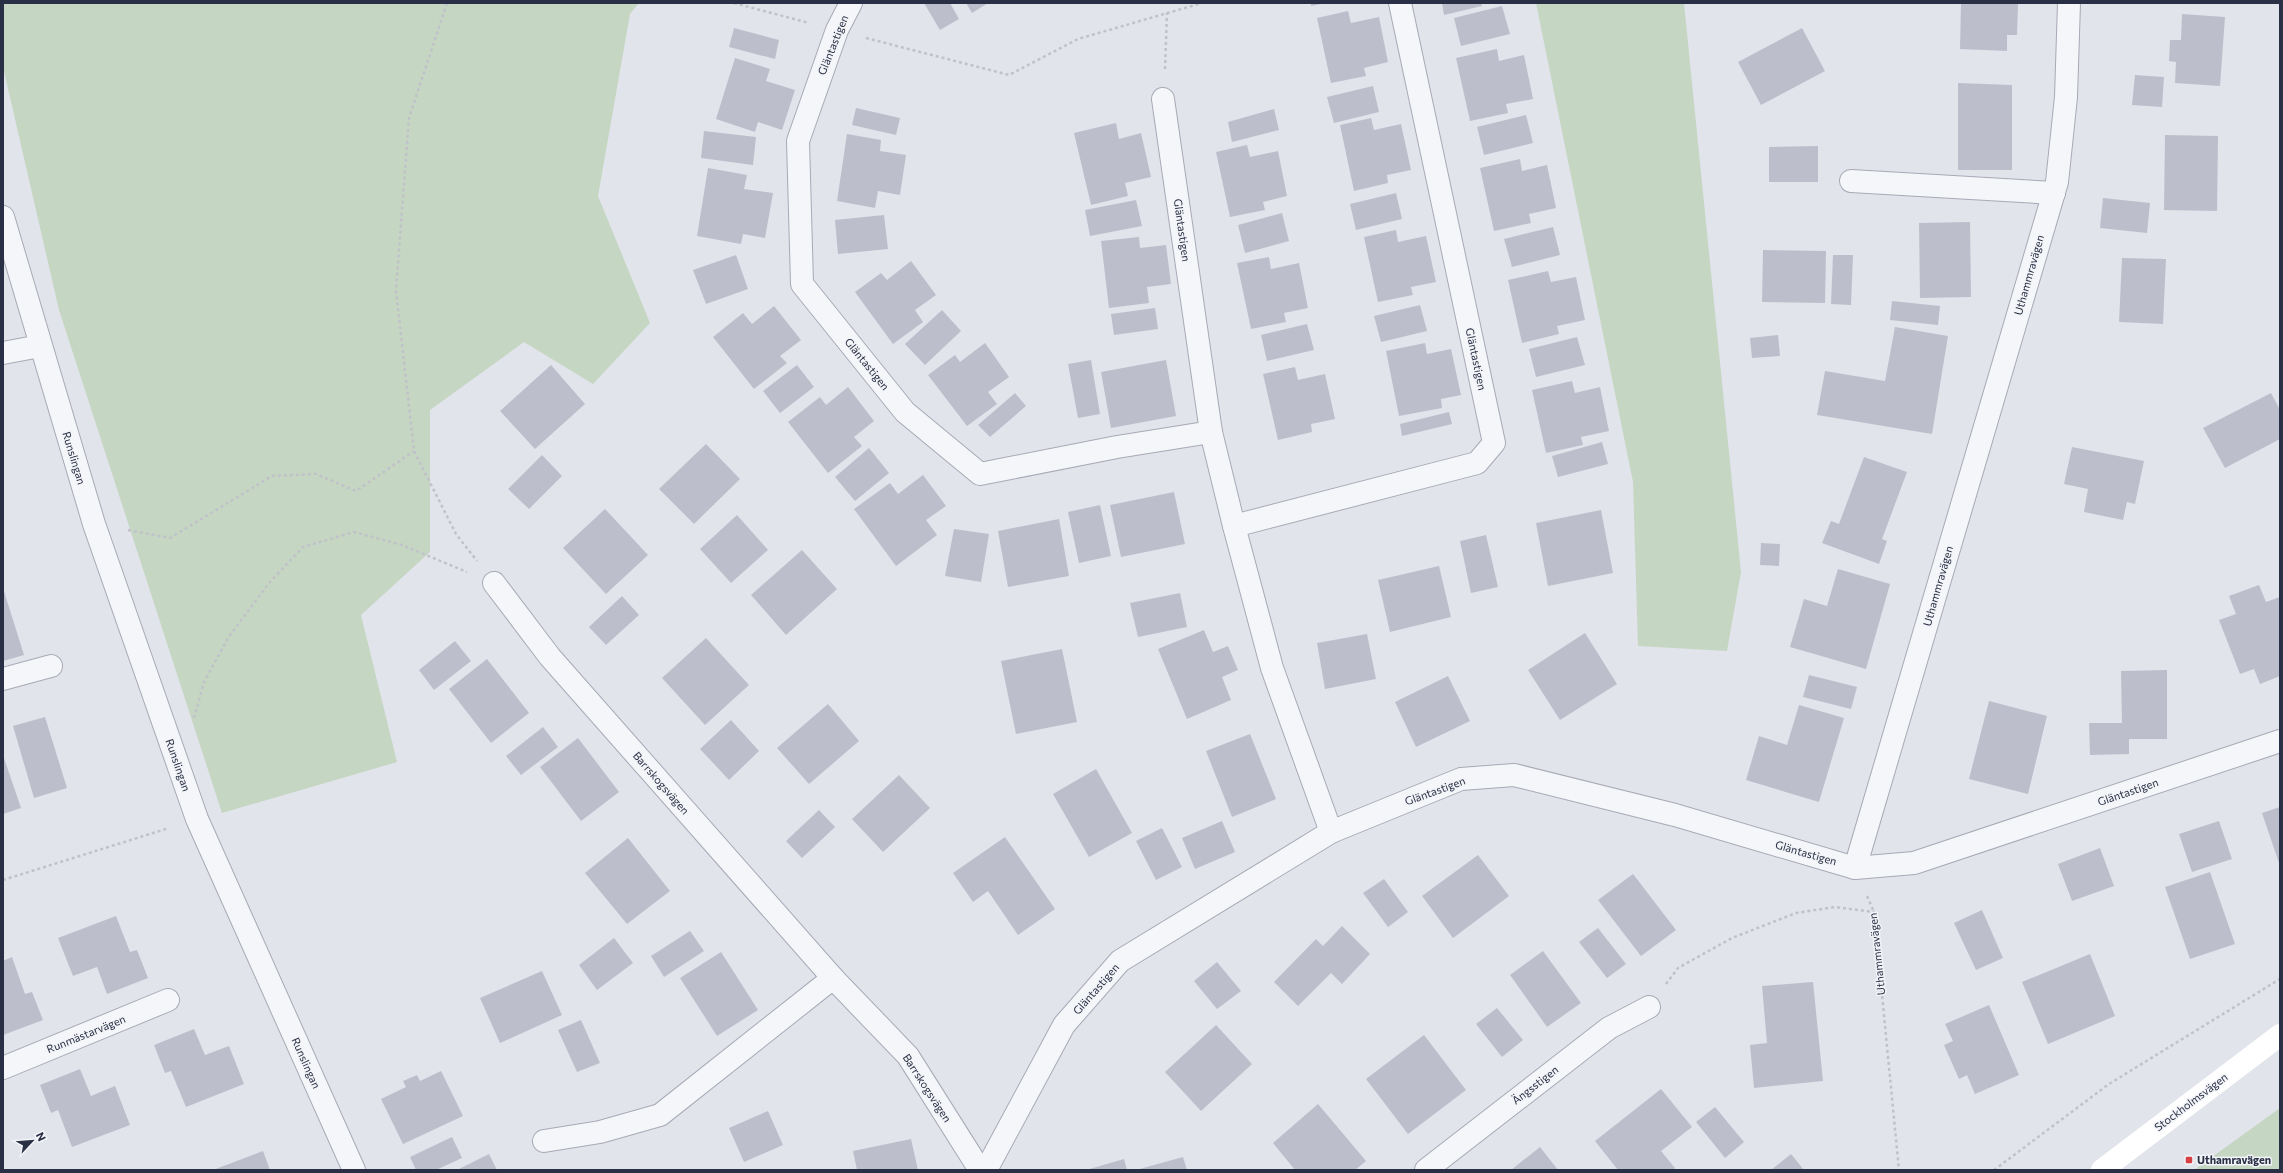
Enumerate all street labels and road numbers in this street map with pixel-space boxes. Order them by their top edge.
street label: Gläntastigen [815,13,850,77]
street label: Gläntastigen [1172,198,1193,262]
street label: Uthammravägen [2011,233,2046,317]
street label: Gläntastigen [1464,327,1489,391]
street label: Gläntastigen [842,335,892,392]
street label: Runslingan [60,430,89,486]
street label: Uthammravägen [1920,544,1955,628]
street label: Runslingan [163,737,194,793]
street label: Barrskogsvägen [631,749,692,817]
street label: Gläntastigen [1403,774,1467,807]
street label: Gläntastigen [2096,775,2160,808]
street label: Gläntastigen [1774,838,1838,868]
street label: Uthammravägen [1866,912,1887,996]
street label: Gläntastigen [1070,960,1121,1017]
street label: Runmästarvägen [44,1012,127,1055]
street label: Runslingan [289,1035,324,1090]
street label: Barrskogsvägen [901,1051,954,1124]
street label: Ängsstigen [1508,1062,1560,1107]
street label: Stockholmsvägen [2152,1070,2230,1133]

